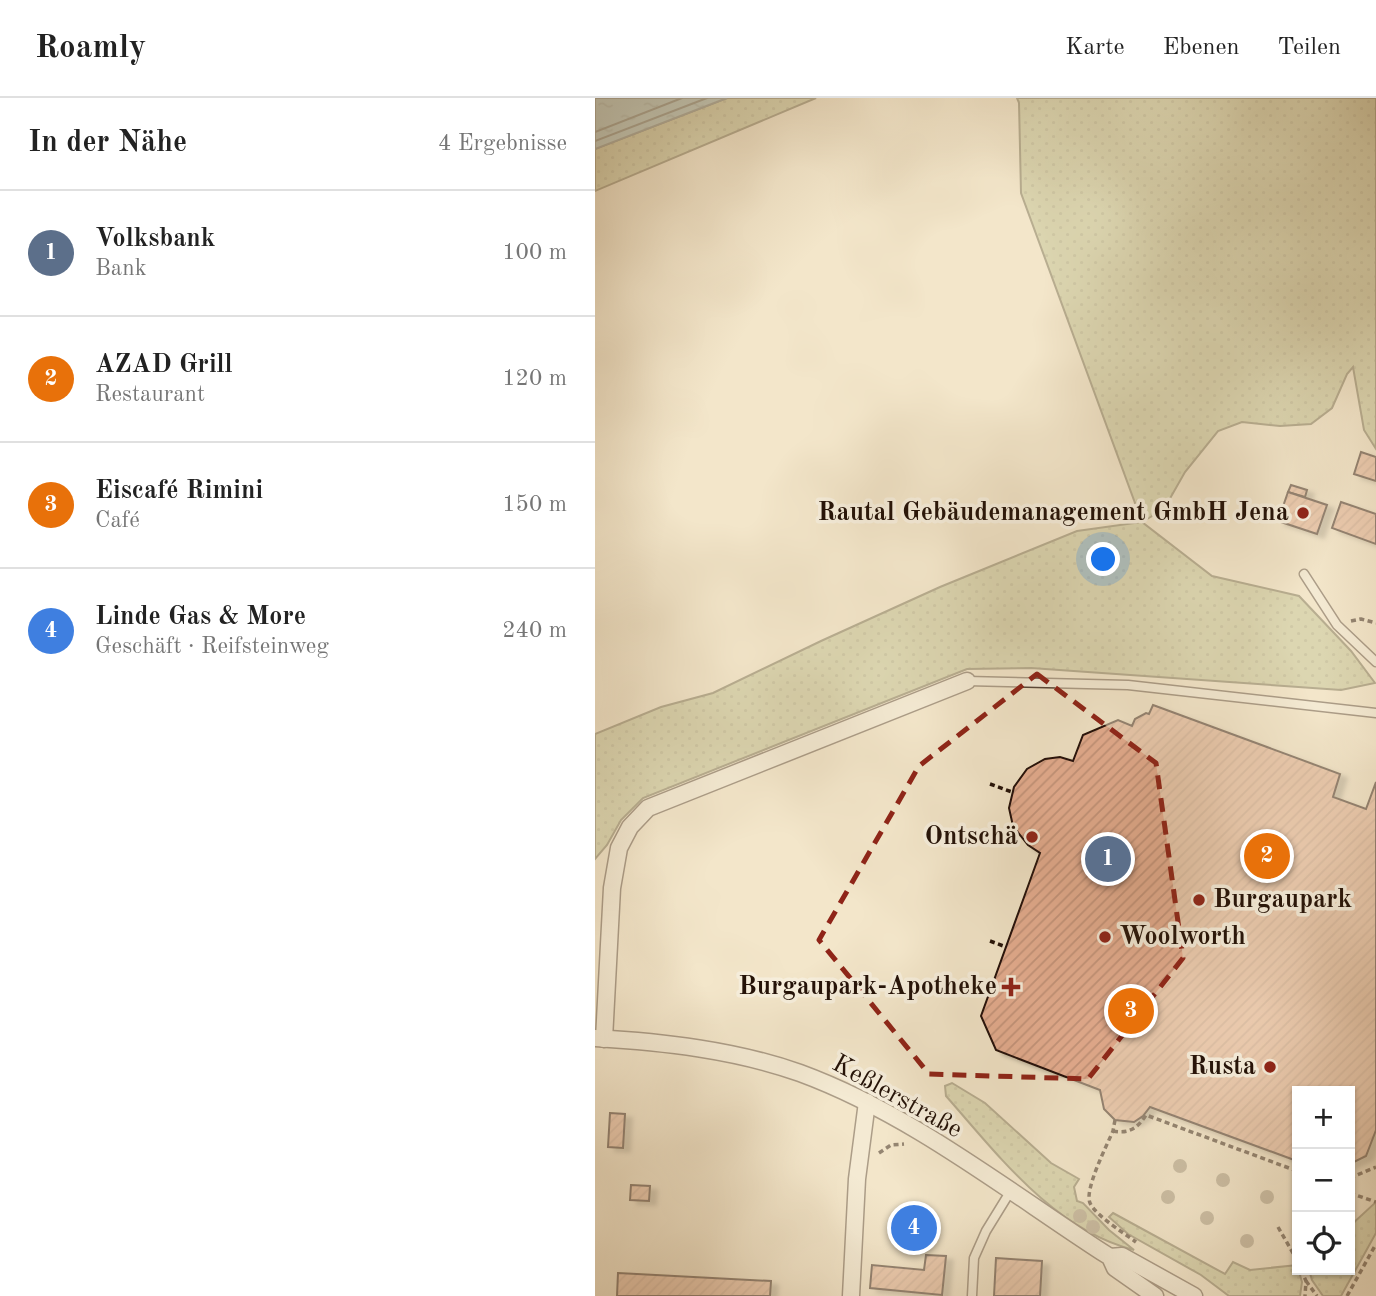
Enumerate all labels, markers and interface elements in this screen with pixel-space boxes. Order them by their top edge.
text: Roamly [35,32,146,65]
text: Karte [1065,36,1125,60]
text: Ebenen [1163,36,1239,60]
text: Teilen [1277,36,1341,60]
text: In der Nähe [28,128,187,158]
text: 4 Ergebnisse [438,132,567,155]
text: Volksbank [95,226,215,252]
text: 1 [44,241,58,264]
text: 100 m [502,241,567,264]
text: Bank [95,257,147,280]
text: AZAD Grill [95,352,233,378]
text: 2 [44,367,58,390]
text: 120 m [502,367,567,390]
text: Restaurant [95,383,205,406]
text: Eiscafé Rimini [95,478,263,504]
text: 3 [44,493,58,516]
text: 150 m [502,493,567,516]
place label: Rautal Gebäudemanagement GmbH Jena [818,500,1289,526]
marker: Rautal Gebäudemanagement GmbH Jena [1295,505,1311,521]
text: Café [95,509,140,532]
your location [1086,542,1120,576]
text: Linde Gas & More [95,604,306,630]
text: 4 [44,619,58,642]
text: 240 m [502,619,567,642]
text: Geschäft · Reifsteinweg [95,635,329,658]
place label: Ontschä [924,824,1018,850]
marker: Ontschä [1024,829,1040,845]
pin: 2 [1244,830,1290,882]
pin: 1 [1085,833,1131,885]
place label: Burgaupark [1213,887,1353,913]
marker: Burgaupark [1191,892,1207,908]
place label: Woolworth [1119,924,1246,950]
marker: Woolworth [1097,929,1113,945]
place label: Burgaupark-Apotheke [738,974,997,1000]
marker: Burgaupark-Apotheke [1003,979,1019,995]
pin: 3 [1108,985,1154,1037]
street label: Keßlerstraße [828,1051,966,1143]
place label: Rusta [1189,1054,1256,1080]
marker: Rusta [1262,1059,1278,1075]
map controls [1292,1086,1355,1275]
button: + [1292,1086,1355,1149]
button: − [1292,1149,1355,1212]
pin: 4 [891,1202,937,1254]
button: locate [1292,1212,1355,1275]

